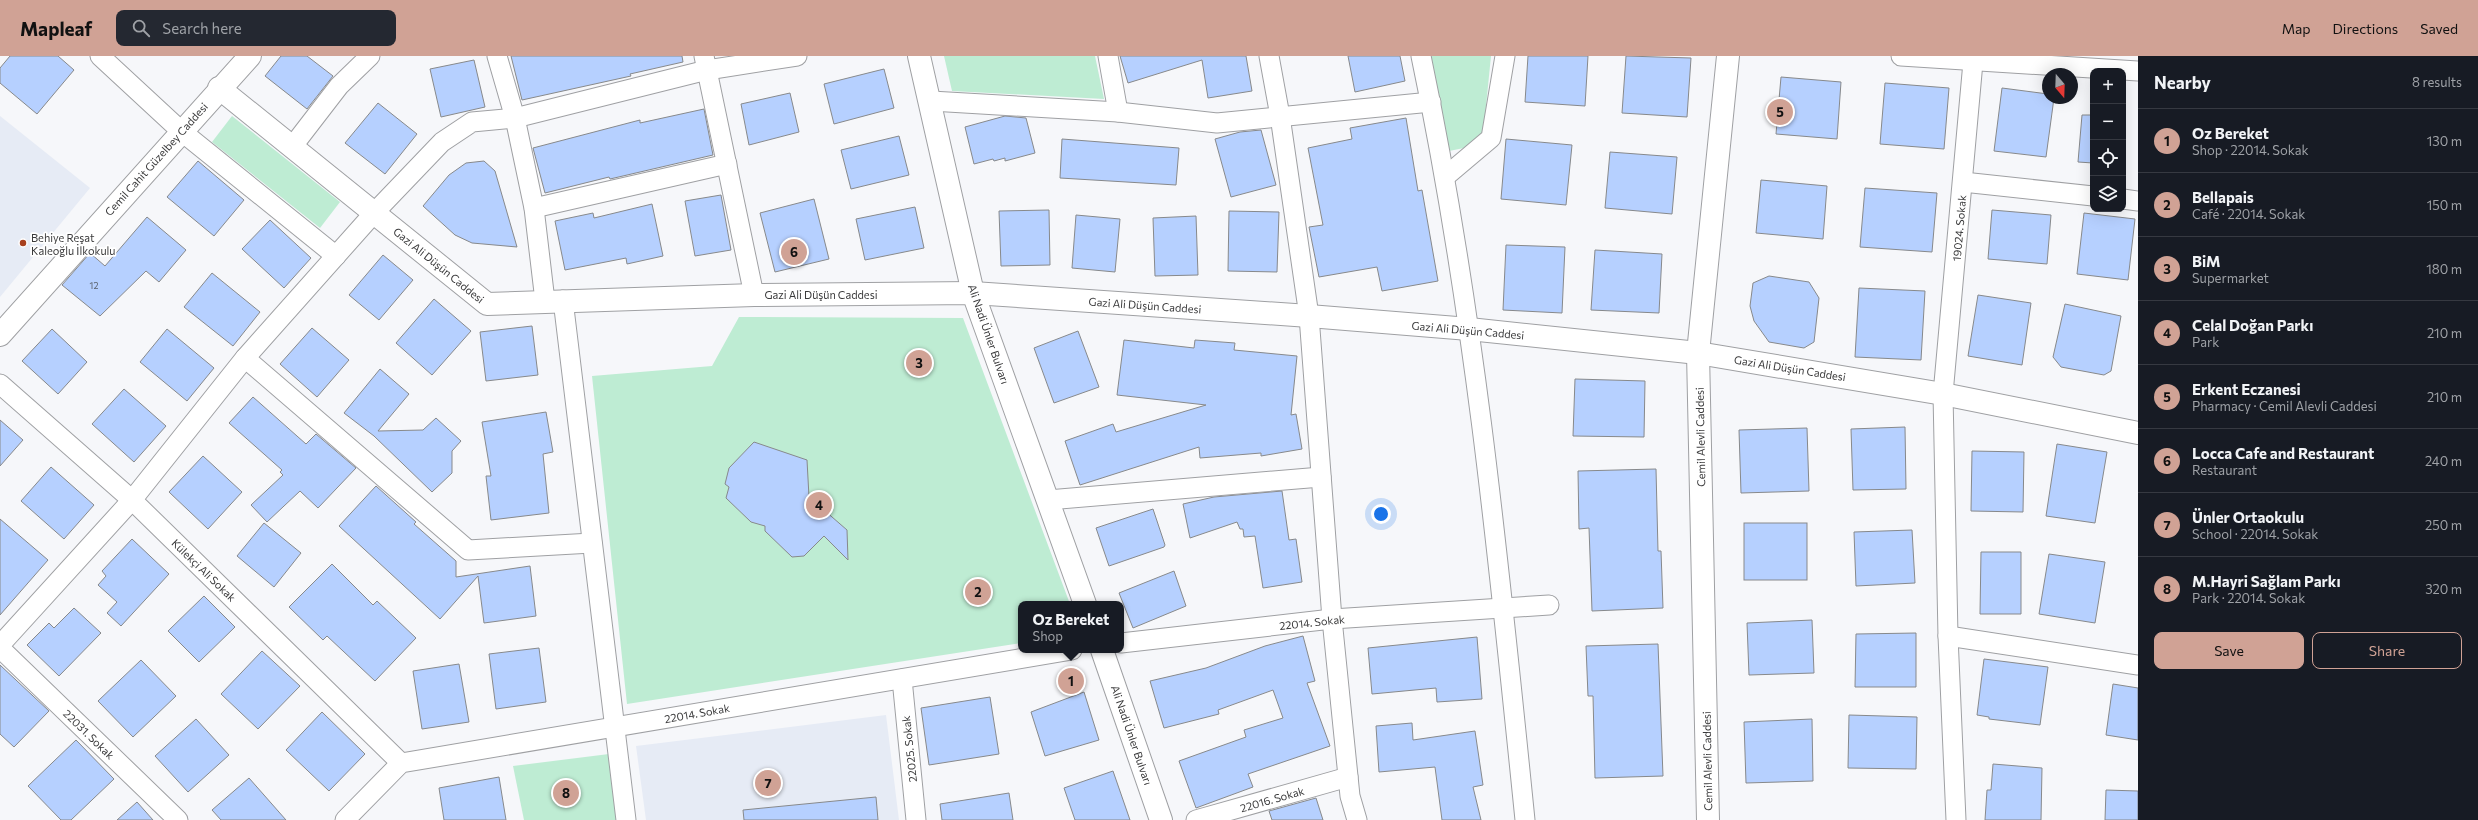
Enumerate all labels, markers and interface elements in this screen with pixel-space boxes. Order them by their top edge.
search box [116,10,396,46]
text: Mapleaf [20,17,92,40]
icon: search [130,17,152,39]
text: Search here [162,19,242,37]
text: Map [2282,20,2311,37]
text: Directions [2333,20,2398,37]
text: Saved [2420,20,2458,37]
north arrow [2042,68,2078,104]
map controls [2090,68,2126,212]
button: + [2090,68,2126,104]
text: Nearby [2154,72,2211,93]
text: 8 results [2412,74,2462,90]
pin: 5 [1767,97,1793,127]
street label: Cemil Cahit Güzelbey Caddesi [102,100,210,218]
button: − [2090,104,2126,140]
text: Oz Bereket [2192,124,2269,142]
text: 1 [2164,133,2170,149]
text: 130 m [2427,133,2462,149]
button: locate [2090,140,2126,176]
text: Shop · 22014. Sokak [2192,142,2309,158]
button: layers [2090,176,2126,212]
text: Bellapais [2192,188,2254,206]
street label: 19024. Sokak [1950,194,1968,262]
text: 2 [2163,197,2171,213]
text: 150 m [2427,197,2462,213]
text: Café · 22014. Sokak [2192,206,2305,222]
street label: Gazi Ali Düşün Caddesi [391,224,487,306]
place label: Behiye Reşat Kaleoğlu İlkokulu [31,231,116,257]
pin: 6 [781,237,807,267]
marker: Behiye Reşat Kaleoğlu İlkokulu [18,238,28,248]
text: BiM [2192,252,2221,270]
text: 3 [2163,261,2171,277]
text: 180 m [2426,261,2462,277]
text: Supermarket [2192,270,2269,286]
house number: 12 [90,280,98,291]
street label: Ali Nadi Ünler Bulvarı [966,282,1013,386]
street label: Gazi Ali Düşün Caddesi [765,288,878,301]
street label: Gazi Ali Düşün Caddesi [1088,295,1202,315]
text: Celal Doğan Parkı [2192,316,2313,334]
street label: Gazi Ali Düşün Caddesi [1411,319,1525,341]
text: 4 [2163,325,2171,341]
text: 210 m [2427,325,2462,341]
text: Park [2192,334,2219,350]
pin: 3 [906,348,932,378]
street label: Gazi Ali Düşün Caddesi [1733,353,1847,383]
text: Erkent Eczanesi [2192,380,2301,398]
street label: Cemil Alevli Caddesi [1693,387,1707,487]
text: 5 [2163,389,2171,405]
text: 210 m [2427,389,2462,405]
text: Pharmacy · Cemil Alevli Caddesi [2192,398,2377,414]
text: Locca Cafe and Restaurant [2192,444,2374,462]
text: 6 [2163,453,2171,469]
text: 240 m [2425,453,2462,469]
text: Restaurant [2192,462,2257,478]
pin: 4 [806,490,832,520]
your location [1371,504,1391,524]
text: Ünler Ortaokulu [2192,508,2304,526]
text: 7 [2163,517,2171,533]
text: 250 m [2425,517,2462,533]
text: School · 22014. Sokak [2192,526,2318,542]
street label: Külekçi Ali Sokak [169,536,239,604]
text: M.Hayri Sağlam Parkı [2192,572,2341,590]
pin: 2 [965,577,991,607]
text: 8 [2163,581,2171,597]
text: 320 m [2425,581,2462,597]
text: Park · 22014. Sokak [2192,590,2305,606]
popup [1018,601,1124,653]
text: Oz Bereket [1033,610,1109,628]
street label: 22014. Sokak [1279,612,1346,632]
text: Shop [1033,628,1063,644]
button: Save [2154,632,2304,669]
button: Share [2312,632,2462,669]
pin: 1 [1058,666,1084,696]
street label: Ali Nadi Ünler Bulvarı [1109,683,1156,787]
street label: 22014. Sokak [663,701,731,725]
street label: 22031. Sokak [61,707,117,762]
street label: Cemil Alevli Caddesi [1700,711,1714,811]
street label: 22025. Sokak [899,715,919,783]
pin: 7 [755,768,781,798]
pin: 8 [553,778,579,808]
street label: 22016. Sokak [1239,784,1306,814]

